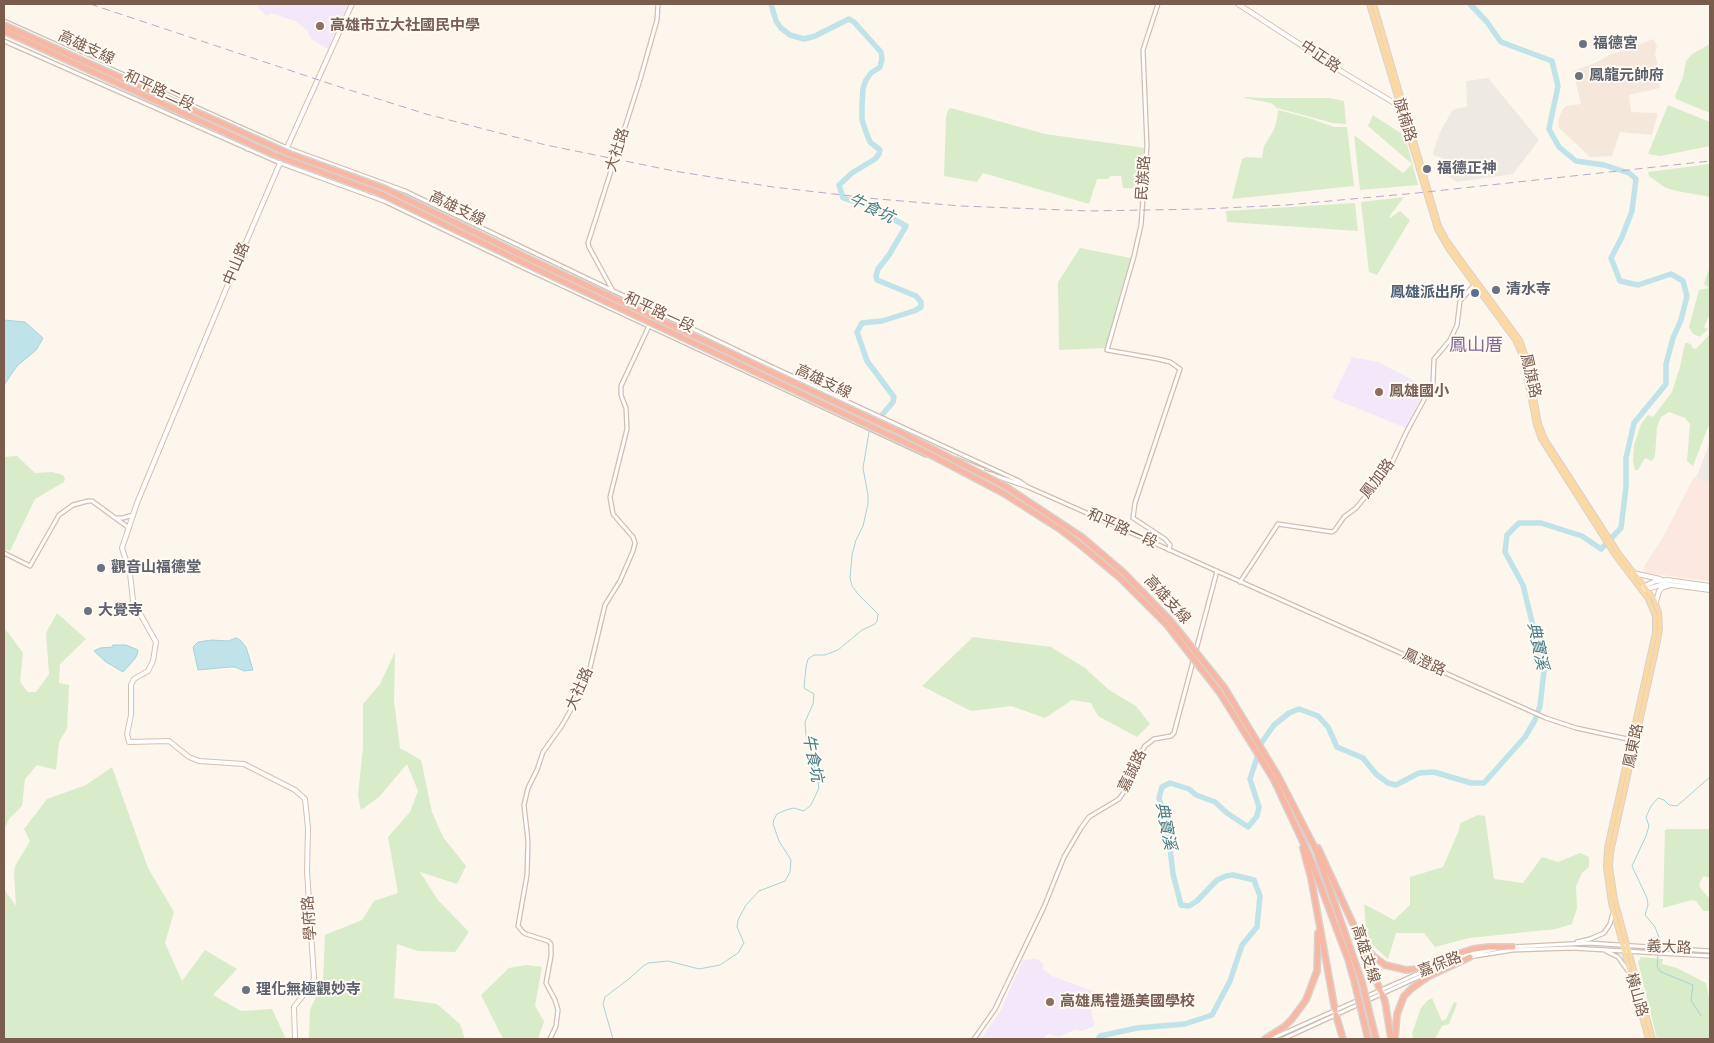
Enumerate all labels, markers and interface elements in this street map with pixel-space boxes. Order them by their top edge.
place label: 高雄市立大社國民中學 [330,17,480,35]
marker: 高雄市立大社國民中學 [314,20,326,32]
street label: 高雄支線 [55,27,117,69]
place label: 福德宮 [1593,35,1638,53]
street label: 中正路 [1296,37,1344,77]
marker: 福德宮 [1577,38,1589,50]
street label: 和平路二段 [121,67,197,115]
place label: 鳳龍元帥府 [1589,67,1664,85]
marker: 鳳龍元帥府 [1573,70,1585,82]
street label: 旗楠路 [1389,96,1419,144]
street label: 大社路 [602,126,634,174]
street label: 民族路 [1133,155,1155,201]
place label: 福德正神 [1437,160,1497,178]
marker: 福德正神 [1421,163,1433,175]
street label: 高雄支線 [426,188,488,230]
water label: 牛食坑 [845,190,897,228]
street label: 中山路 [220,240,254,288]
place label: 清水寺 [1506,281,1551,299]
place label: 鳳雄派出所 [1390,284,1465,302]
marker: 清水寺 [1490,284,1502,296]
marker: 鳳雄派出所 [1469,287,1481,299]
street label: 和平路一段 [621,289,697,337]
district label: 鳳山厝 [1449,335,1503,357]
street label: 鳳旗路 [1516,352,1544,400]
street label: 高雄支線 [792,361,854,403]
place label: 鳳雄國小 [1389,383,1449,401]
marker: 鳳雄國小 [1373,386,1385,398]
street label: 鳳加路 [1357,456,1399,502]
street label: 和平路一段 [1084,506,1160,552]
place label: 觀音山福德堂 [111,559,201,577]
marker: 觀音山福德堂 [95,562,107,574]
street label: 高雄支線 [1140,572,1194,628]
place label: 大覺寺 [98,602,143,620]
marker: 大覺寺 [82,605,94,617]
water label: 典寶溪 [1523,621,1551,671]
street label: 鳳澄路 [1400,646,1448,680]
street label: 大社路 [563,665,597,713]
street label: 鳳東路 [1621,722,1647,770]
water label: 牛食坑 [798,733,826,783]
street label: 嘉誠路 [1115,747,1151,795]
water label: 典寶溪 [1151,801,1179,851]
street label: 學府路 [299,895,321,941]
street label: 高雄支線 [1347,923,1383,985]
street label: 義大路 [1646,938,1692,958]
street label: 嘉保路 [1416,949,1464,981]
street label: 橫山路 [1621,971,1651,1019]
place label: 理化無極觀妙寺 [256,981,361,999]
marker: 理化無極觀妙寺 [240,984,252,996]
place label: 高雄馬禮遜美國學校 [1060,993,1195,1011]
marker: 高雄馬禮遜美國學校 [1044,996,1056,1008]

